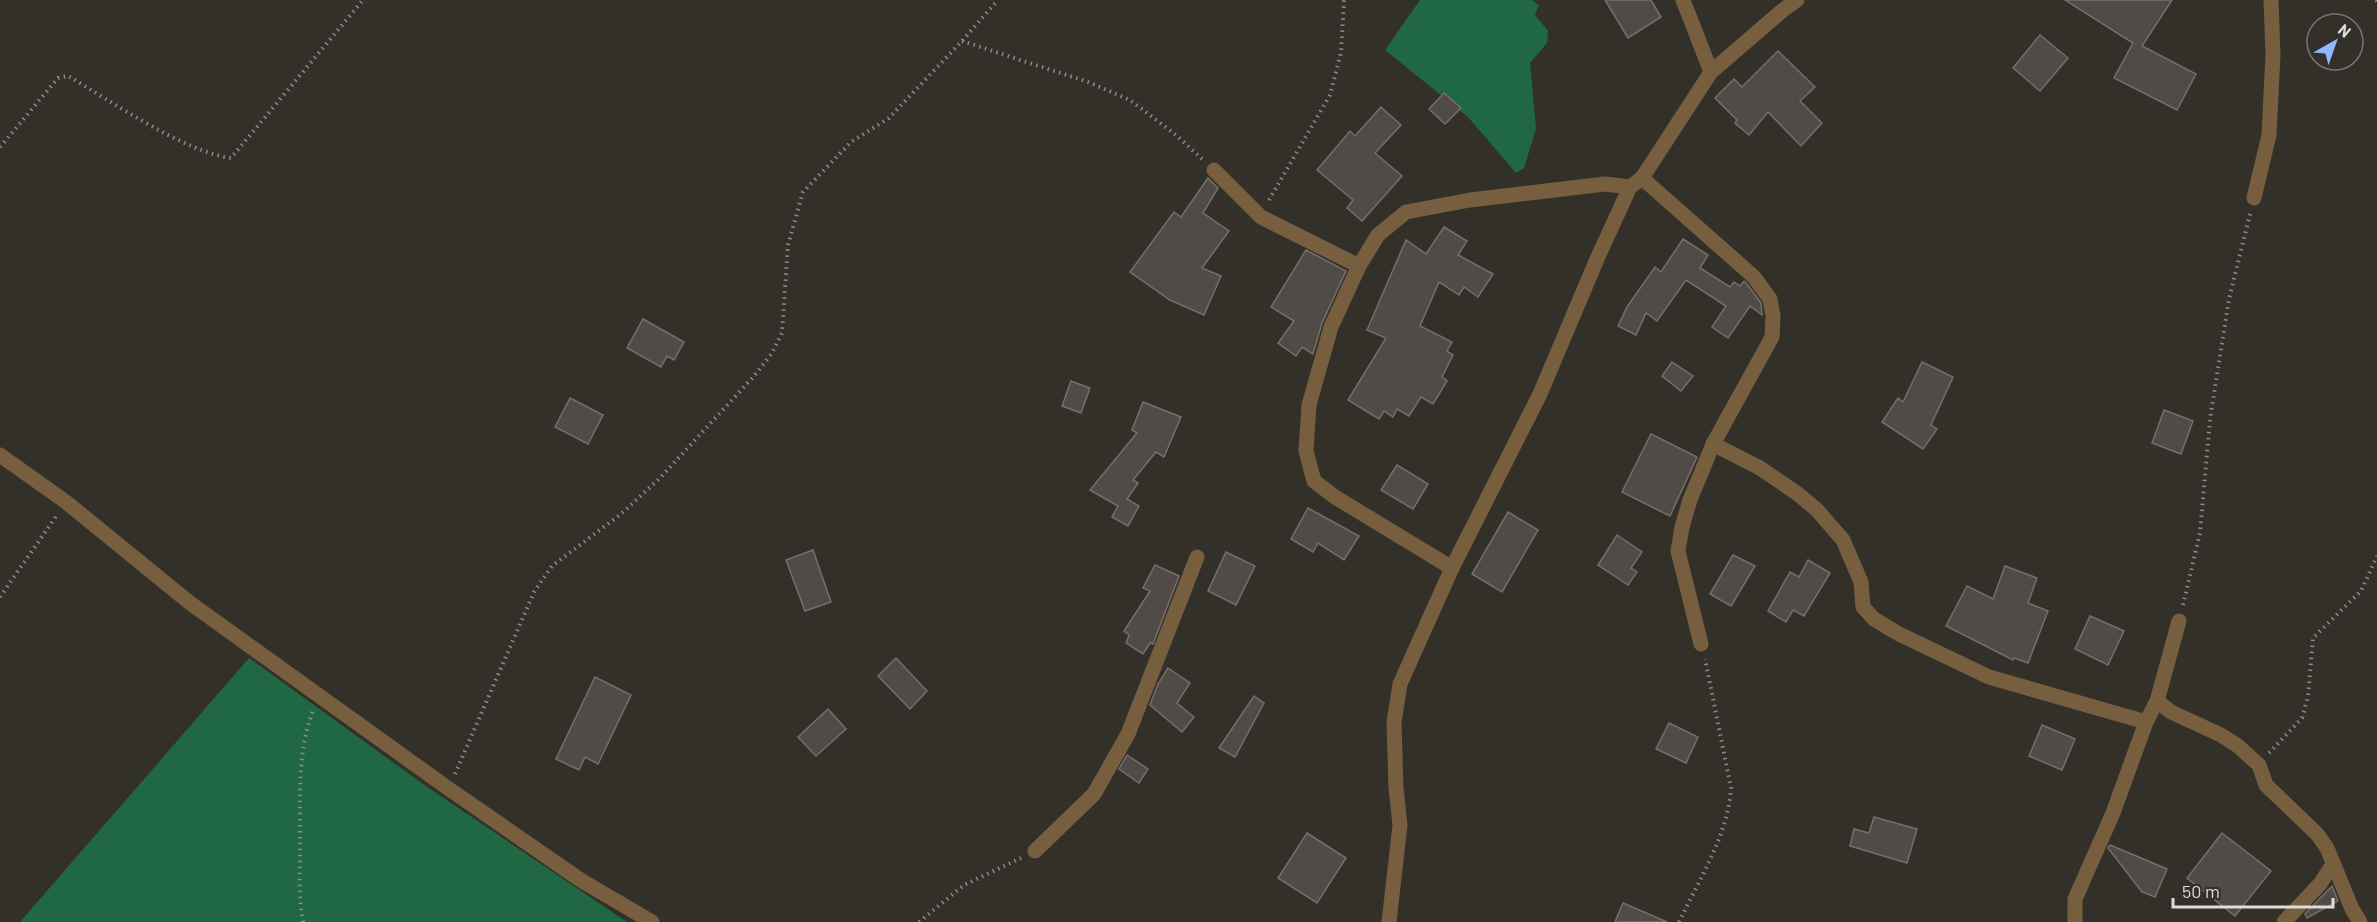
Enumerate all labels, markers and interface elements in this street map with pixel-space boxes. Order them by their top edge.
north arrow [2305,12,2365,72]
text: N [2335,19,2355,41]
scale bar [2173,871,2334,909]
text: 50 m [2182,880,2220,902]

